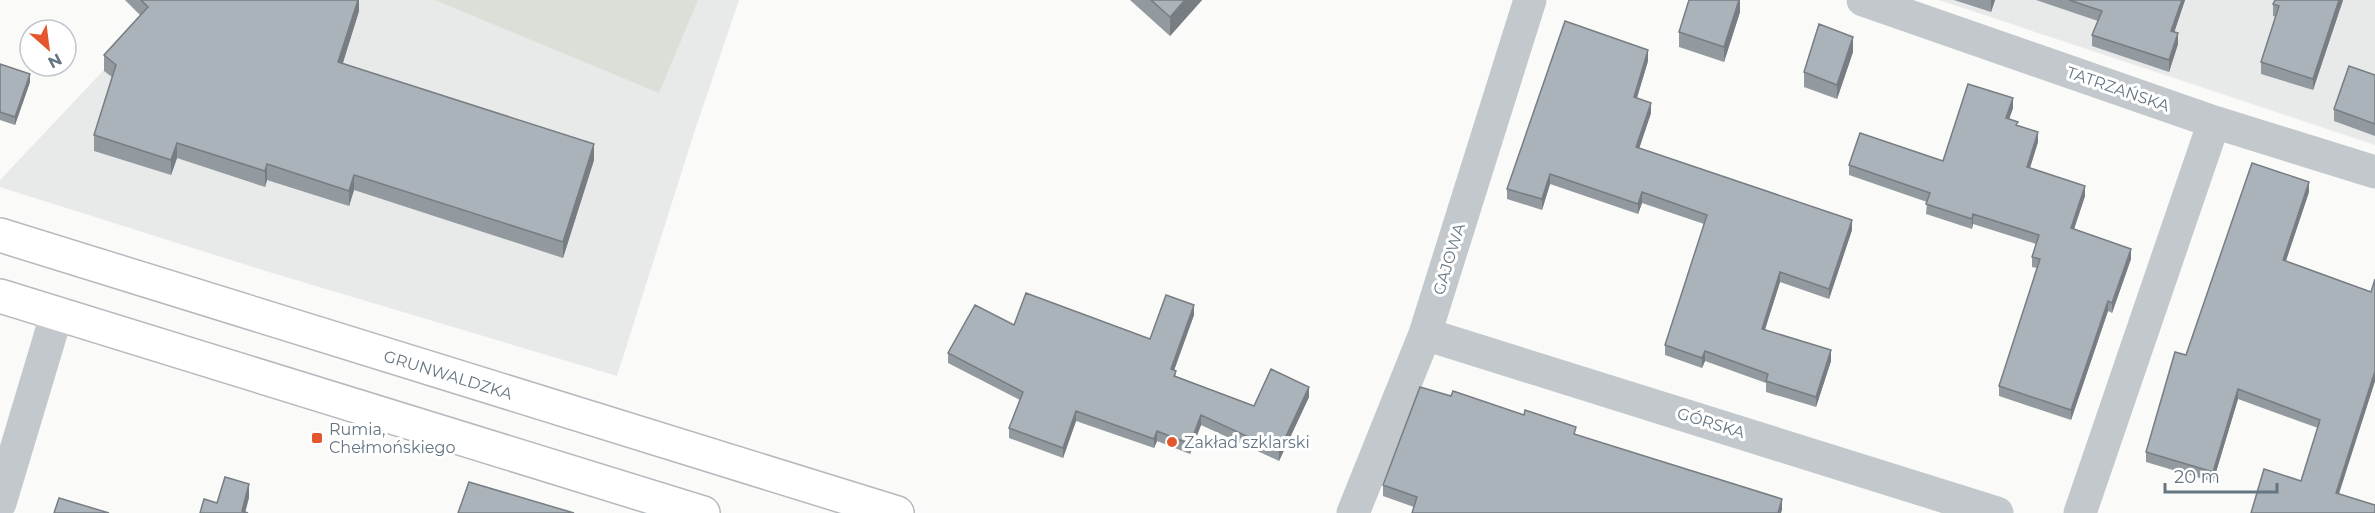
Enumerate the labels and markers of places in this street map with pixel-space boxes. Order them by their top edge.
place label: Rumia, Chełmońskiego [329,420,455,457]
marker: Rumia, Chełmońskiego [310,431,324,445]
place label: Zakład szklarski [1184,433,1310,452]
marker: Zakład szklarski [1165,435,1179,449]

